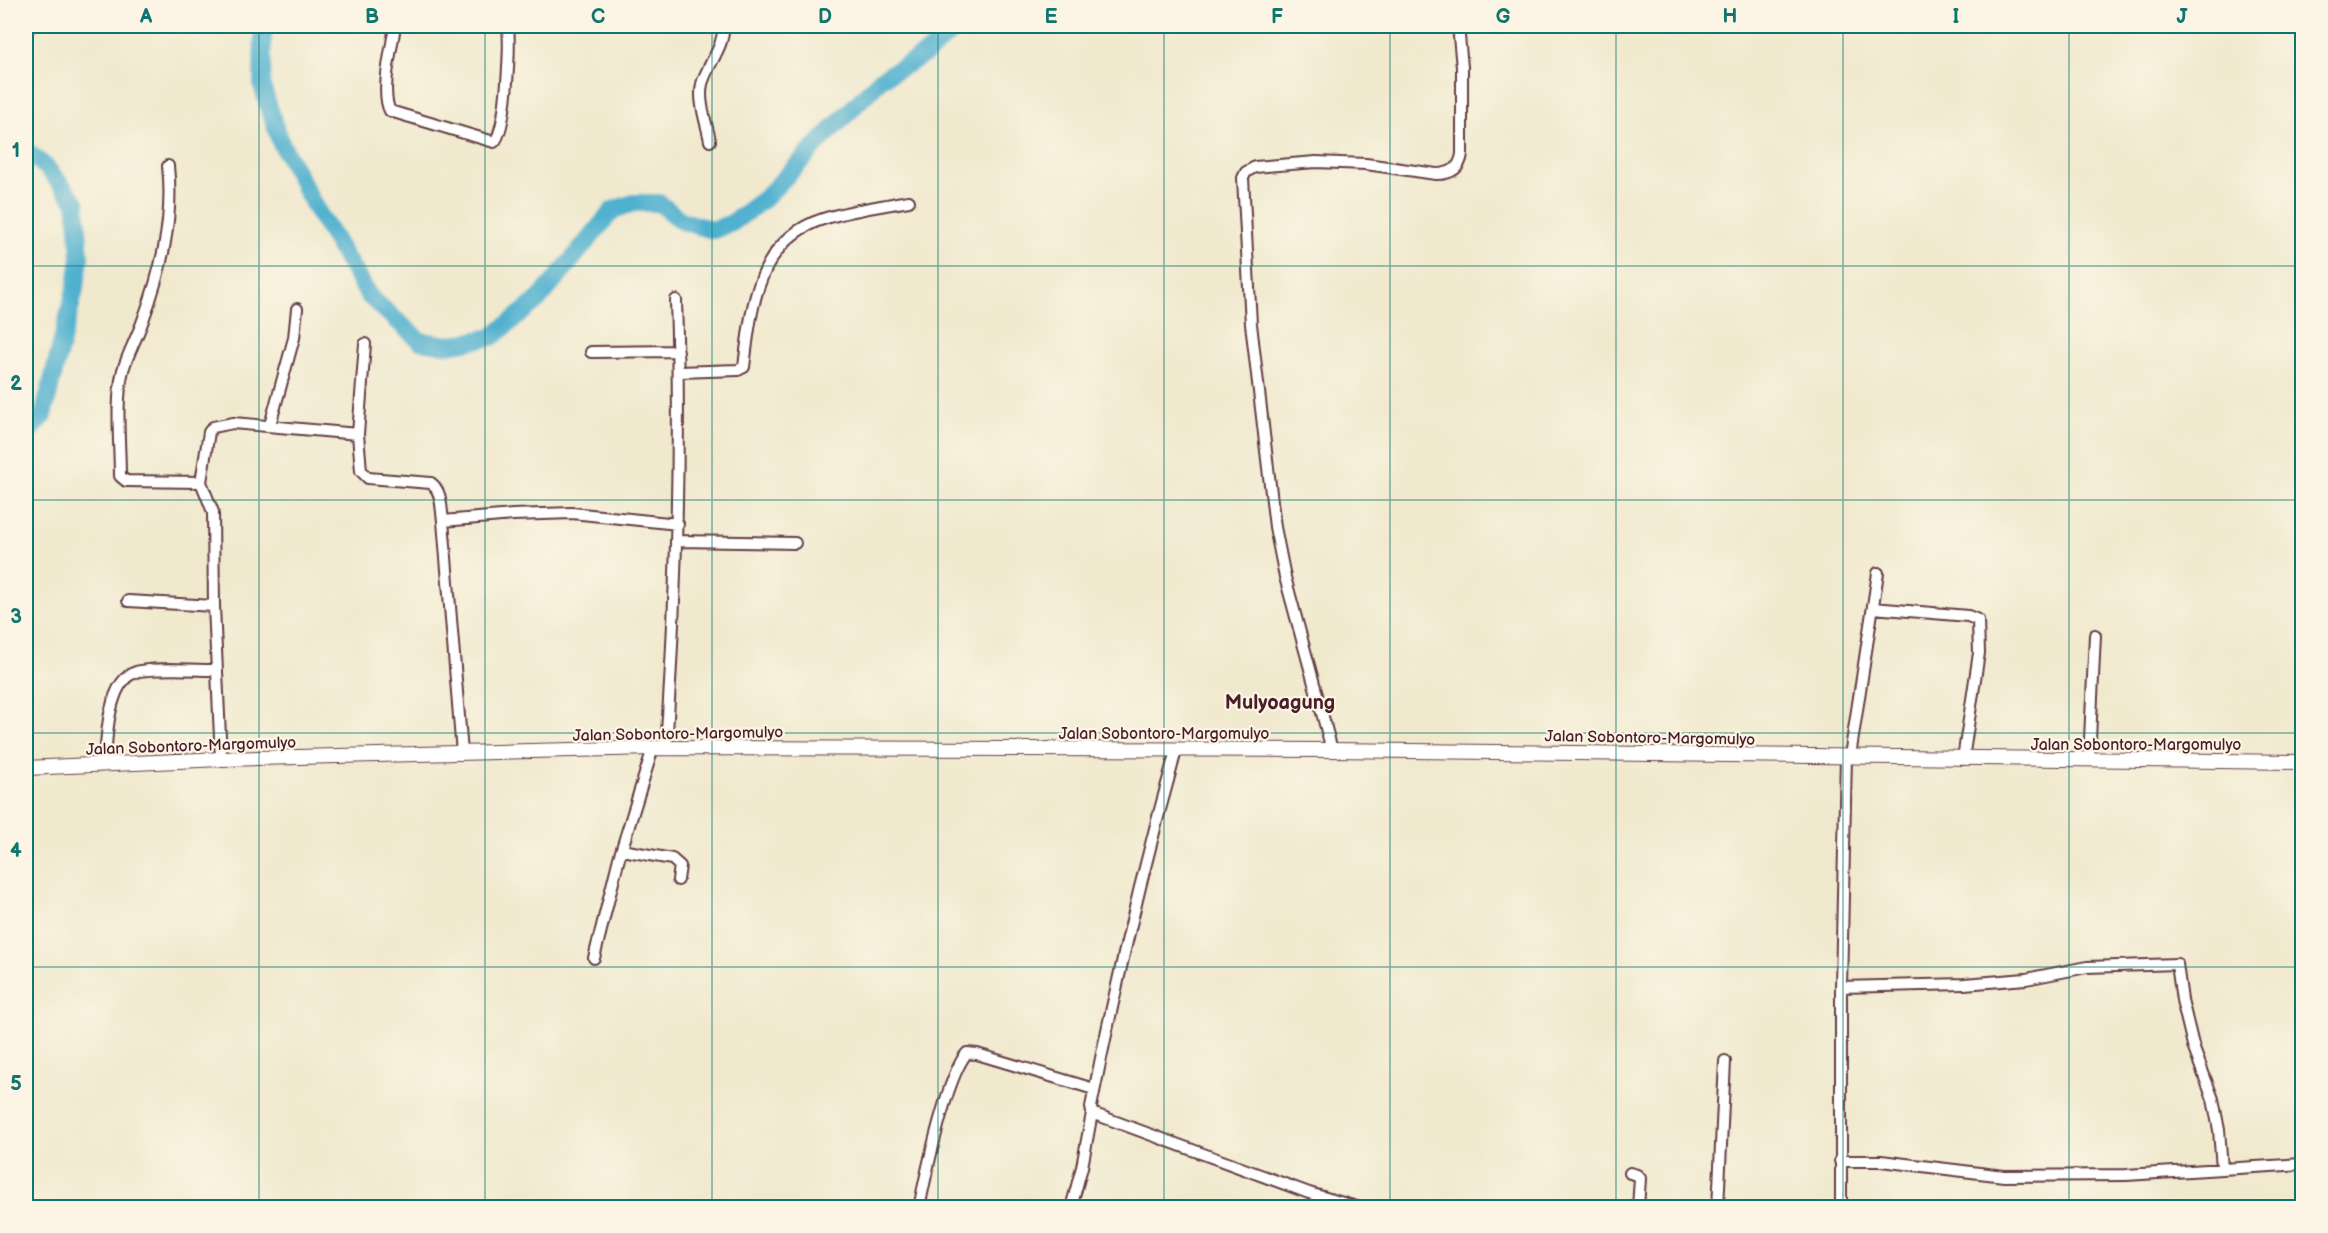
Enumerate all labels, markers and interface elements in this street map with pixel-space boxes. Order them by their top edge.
text: A [139,5,153,29]
text: B [365,5,379,29]
text: C [591,5,605,29]
text: D [818,5,832,29]
text: E [1045,5,1058,29]
text: F [1271,5,1283,29]
text: G [1496,5,1511,29]
text: H [1723,5,1737,29]
text: I [1953,5,1959,29]
text: J [2177,5,2189,29]
text: 1 [12,139,20,163]
text: 2 [10,372,22,396]
text: 3 [10,605,22,629]
district label: Mulyoagung [1225,691,1335,715]
street label: Jalan Sobontoro-Margomulyo [573,723,783,746]
street label: Jalan Sobontoro-Margomulyo [1059,725,1269,744]
street label: Jalan Sobontoro-Margomulyo [1545,727,1755,750]
street label: Jalan Sobontoro-Margomulyo [85,733,297,760]
street label: Jalan Sobontoro-Margomulyo [2031,736,2241,755]
text: 4 [10,839,22,863]
text: 5 [10,1072,22,1096]

